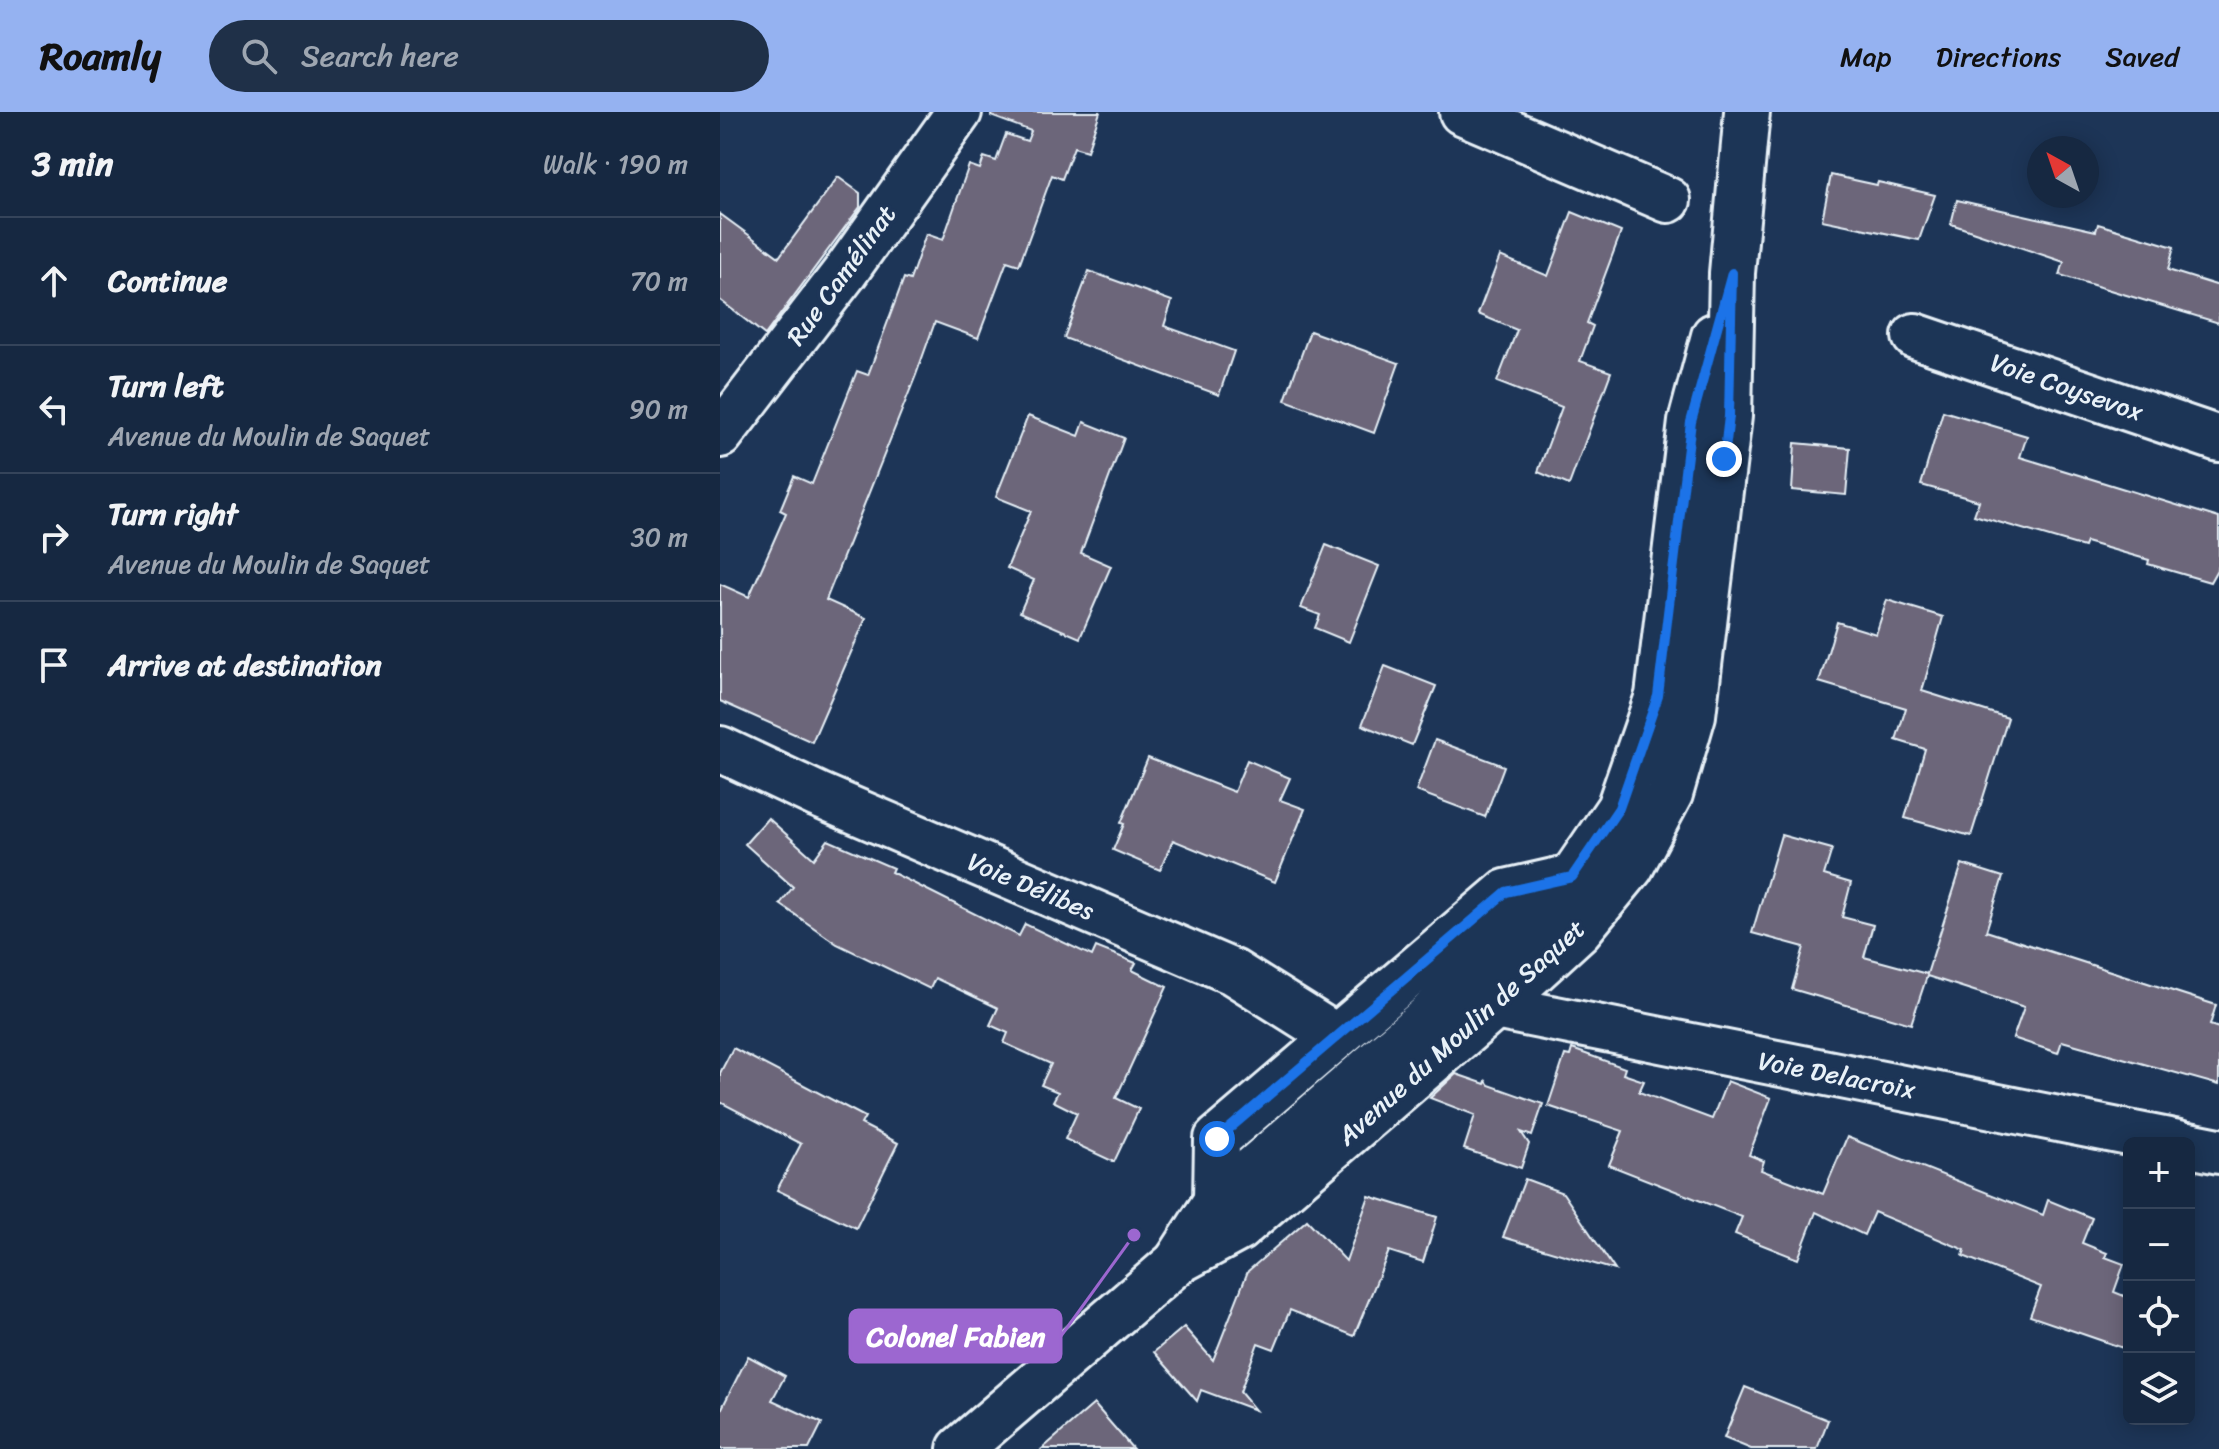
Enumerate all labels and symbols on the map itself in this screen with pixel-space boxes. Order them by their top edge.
north arrow [2027,136,2099,208]
street label: Rue Camélinat [774,195,908,355]
street label: Voie Coysevox [1984,339,2151,435]
route end [1706,441,1742,477]
street label: Voie Délibes [960,839,1102,934]
street label: Avenue du Moulin de Saquet [1325,907,1596,1158]
street label: Voie Delacroix [1754,1037,1920,1113]
route start [1199,1121,1235,1157]
callout: Colonel Fabien [850,1310,1061,1362]
text: Colonel Fabien [866,1312,1046,1361]

